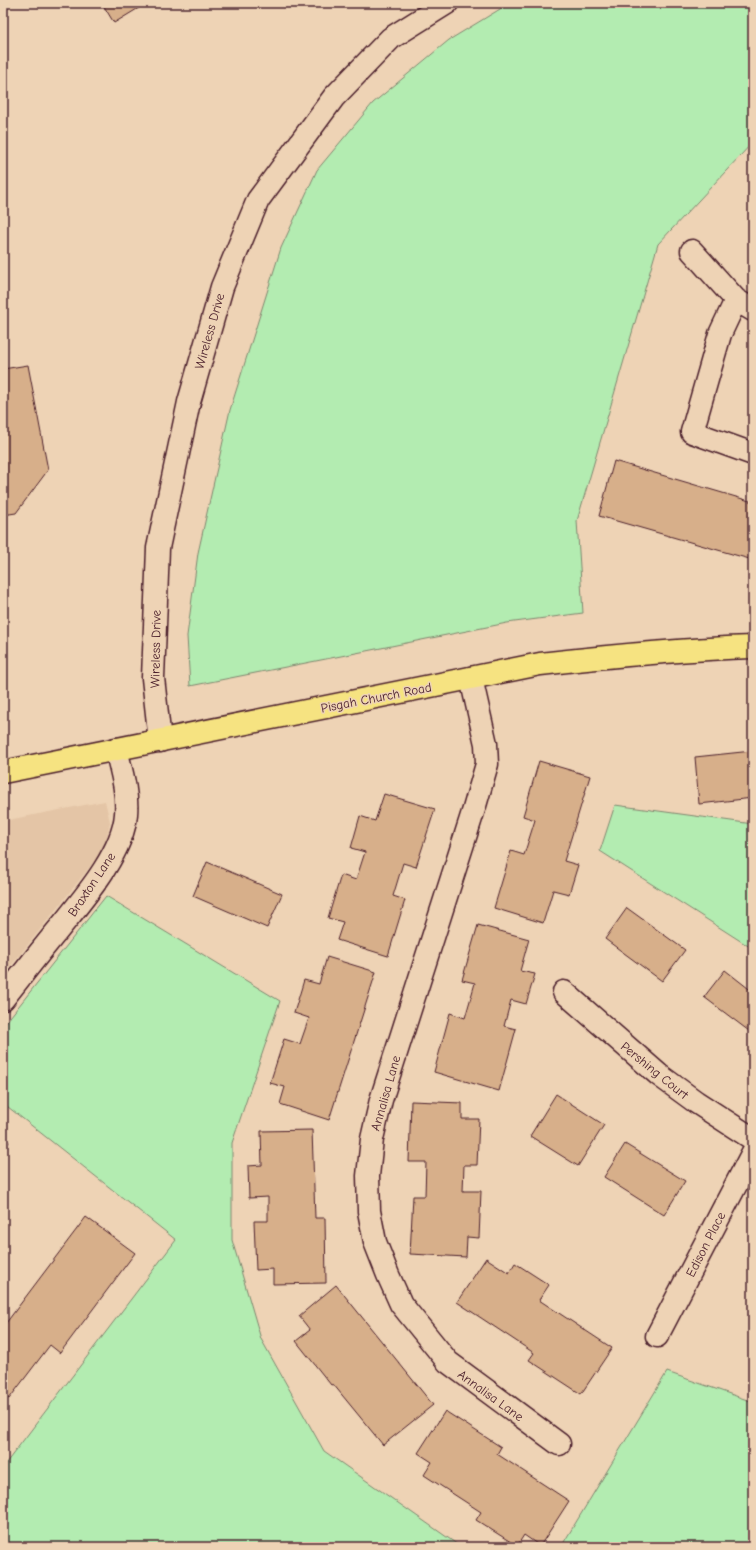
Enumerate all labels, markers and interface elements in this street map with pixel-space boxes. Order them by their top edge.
street label: Wireless Drive [191,291,228,371]
street label: Wireless Drive [147,609,164,688]
street label: Pisgah Church Road [319,679,433,716]
street label: Braxton Lane [64,849,119,919]
street label: Pershing Court [618,1039,692,1103]
street label: Annalisa Lane [368,1053,404,1132]
street label: Edison Place [683,1209,728,1279]
street label: Annalisa Lane [455,1367,527,1425]

